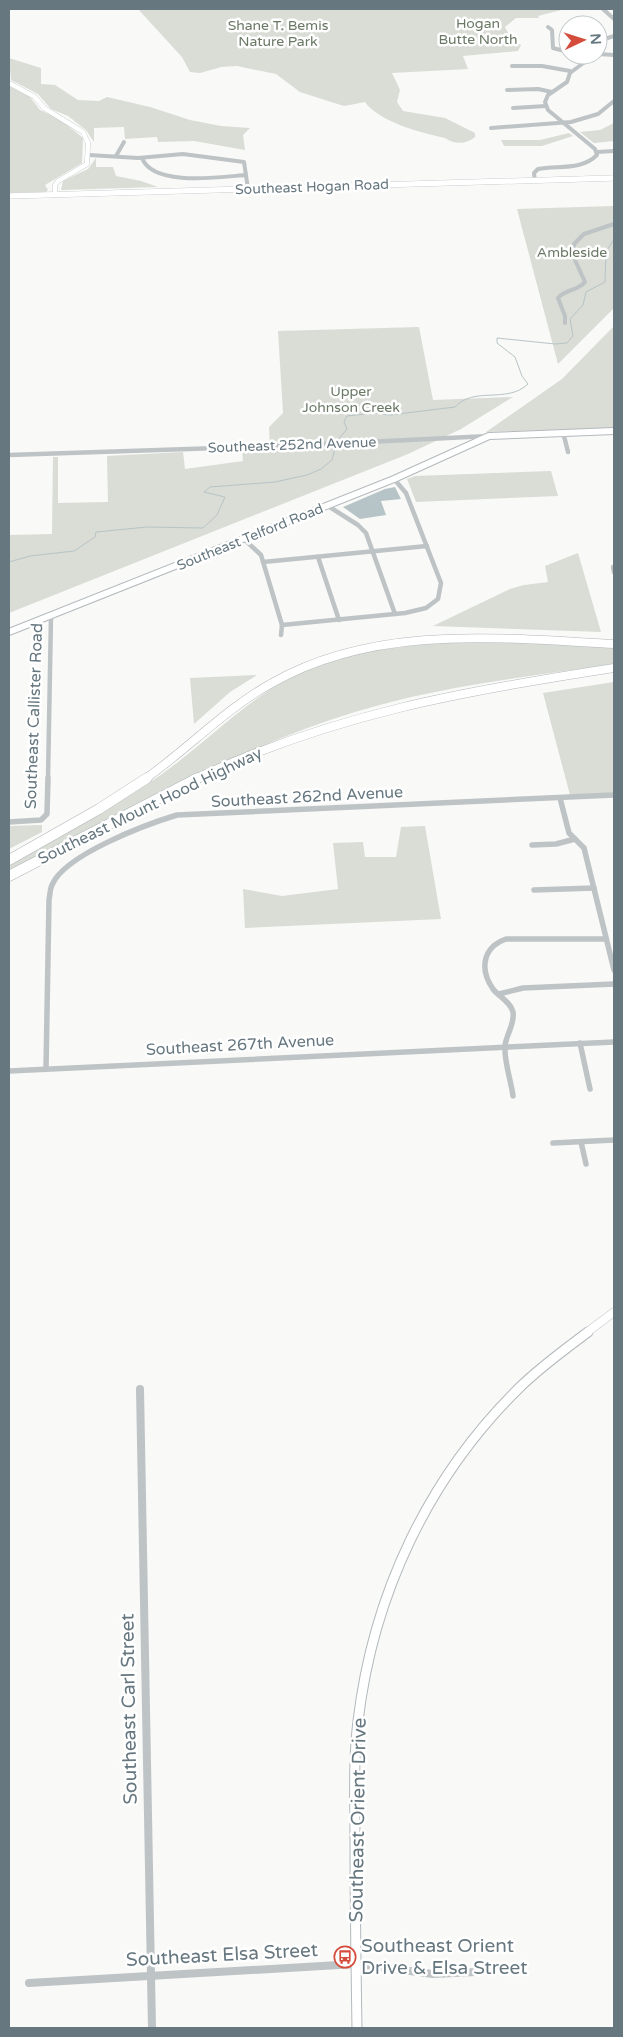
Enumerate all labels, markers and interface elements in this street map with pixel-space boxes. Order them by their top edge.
park label: Hogan Butte North [438,15,518,48]
north arrow [558,15,608,65]
park label: Shane T. Bemis Nature Park [228,17,329,50]
text: N [587,33,604,45]
street label: Southeast Hogan Road [235,176,389,198]
park label: Ambleside [537,244,607,261]
park label: Upper Johnson Creek [302,383,400,416]
street label: Southeast 252nd Avenue [208,434,377,456]
street label: Southeast Telford Road [174,500,326,574]
street label: Southeast Callister Road [21,623,47,809]
street label: Southeast Mount Hood Highway [35,743,266,869]
street label: Southeast 262nd Avenue [210,782,404,812]
street label: Southeast 267th Avenue [145,1030,335,1060]
street label: Southeast Carl Street [116,1613,142,1805]
street label: Southeast Orient Drive [345,1717,371,1923]
place label: Southeast Orient Drive & Elsa Street [361,1935,527,1979]
street label: Southeast Elsa Street [125,1939,319,1971]
bus stop icon: Southeast Orient Drive & Elsa Street [333,1945,357,1969]

